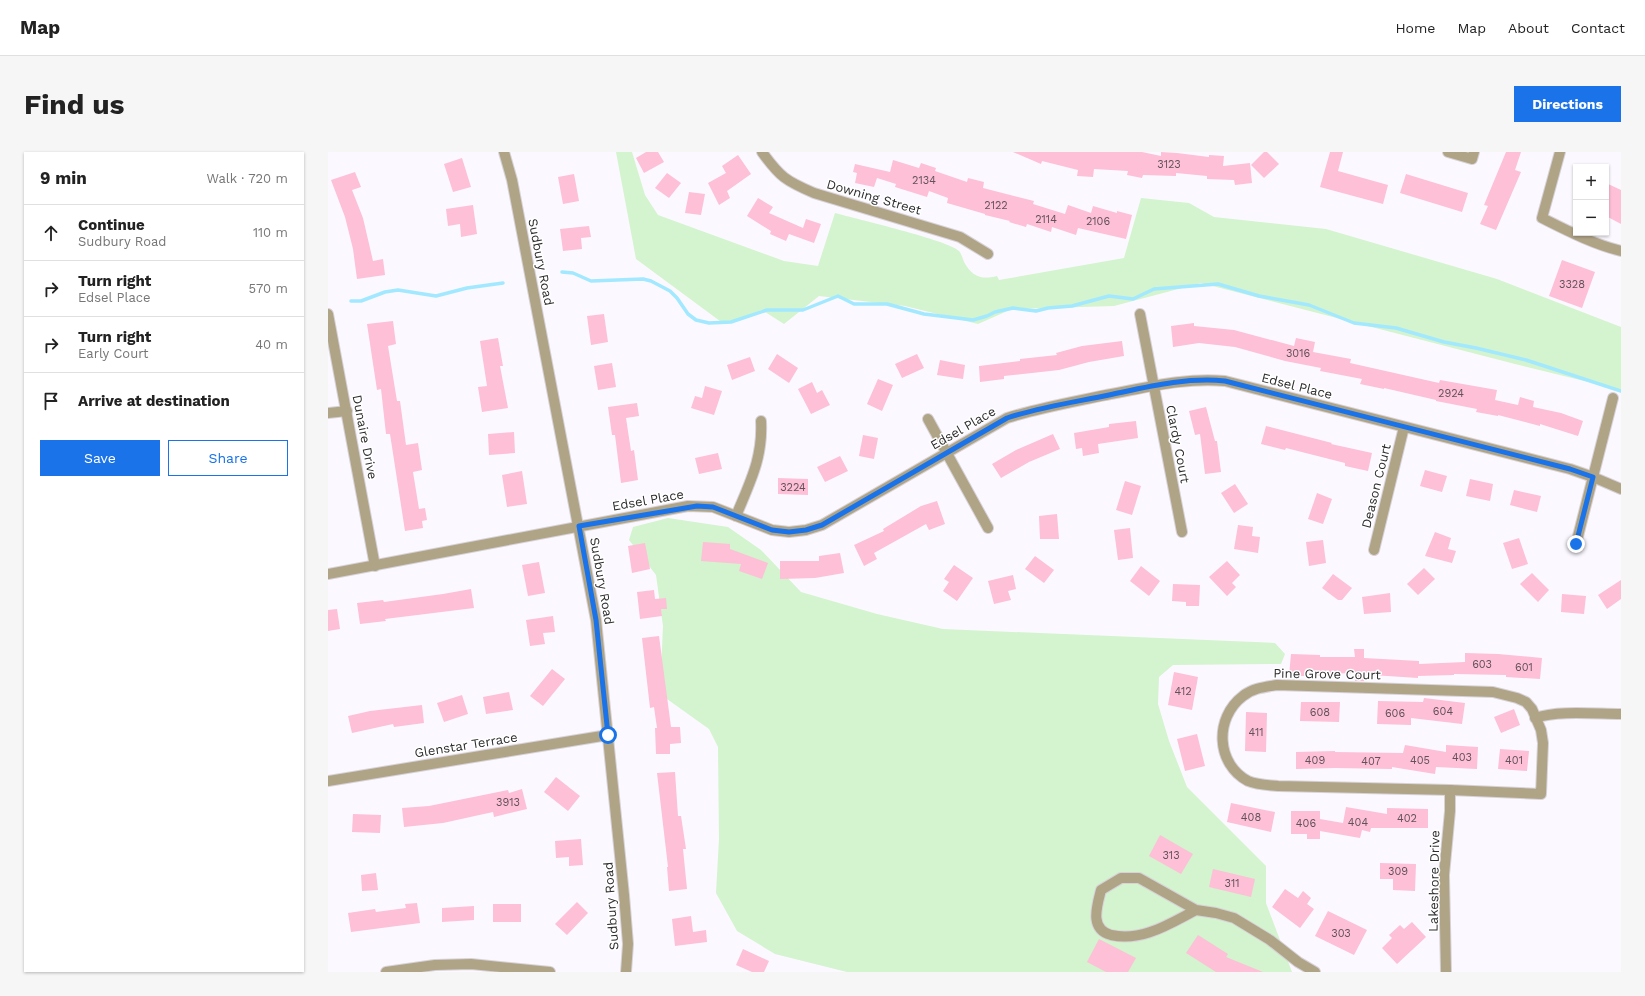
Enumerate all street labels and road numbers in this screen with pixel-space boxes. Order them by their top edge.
street label: Downing Street [825,176,924,218]
street label: Sudbury Road [525,217,557,307]
street label: Edsel Place [1260,370,1334,402]
street label: Dunaire Drive [349,394,381,480]
street label: Edsel Place [928,403,998,453]
street label: Clardy Court [1163,404,1193,485]
street label: Deason Court [1358,442,1394,530]
street label: Edsel Place [611,486,685,514]
street label: Sudbury Road [587,536,617,626]
street label: Pine Grove Court [1273,666,1381,682]
street label: Glenstar Terrace [413,729,519,761]
street label: Lakeshore Drive [1426,830,1442,932]
street label: Sudbury Road [600,861,622,951]

